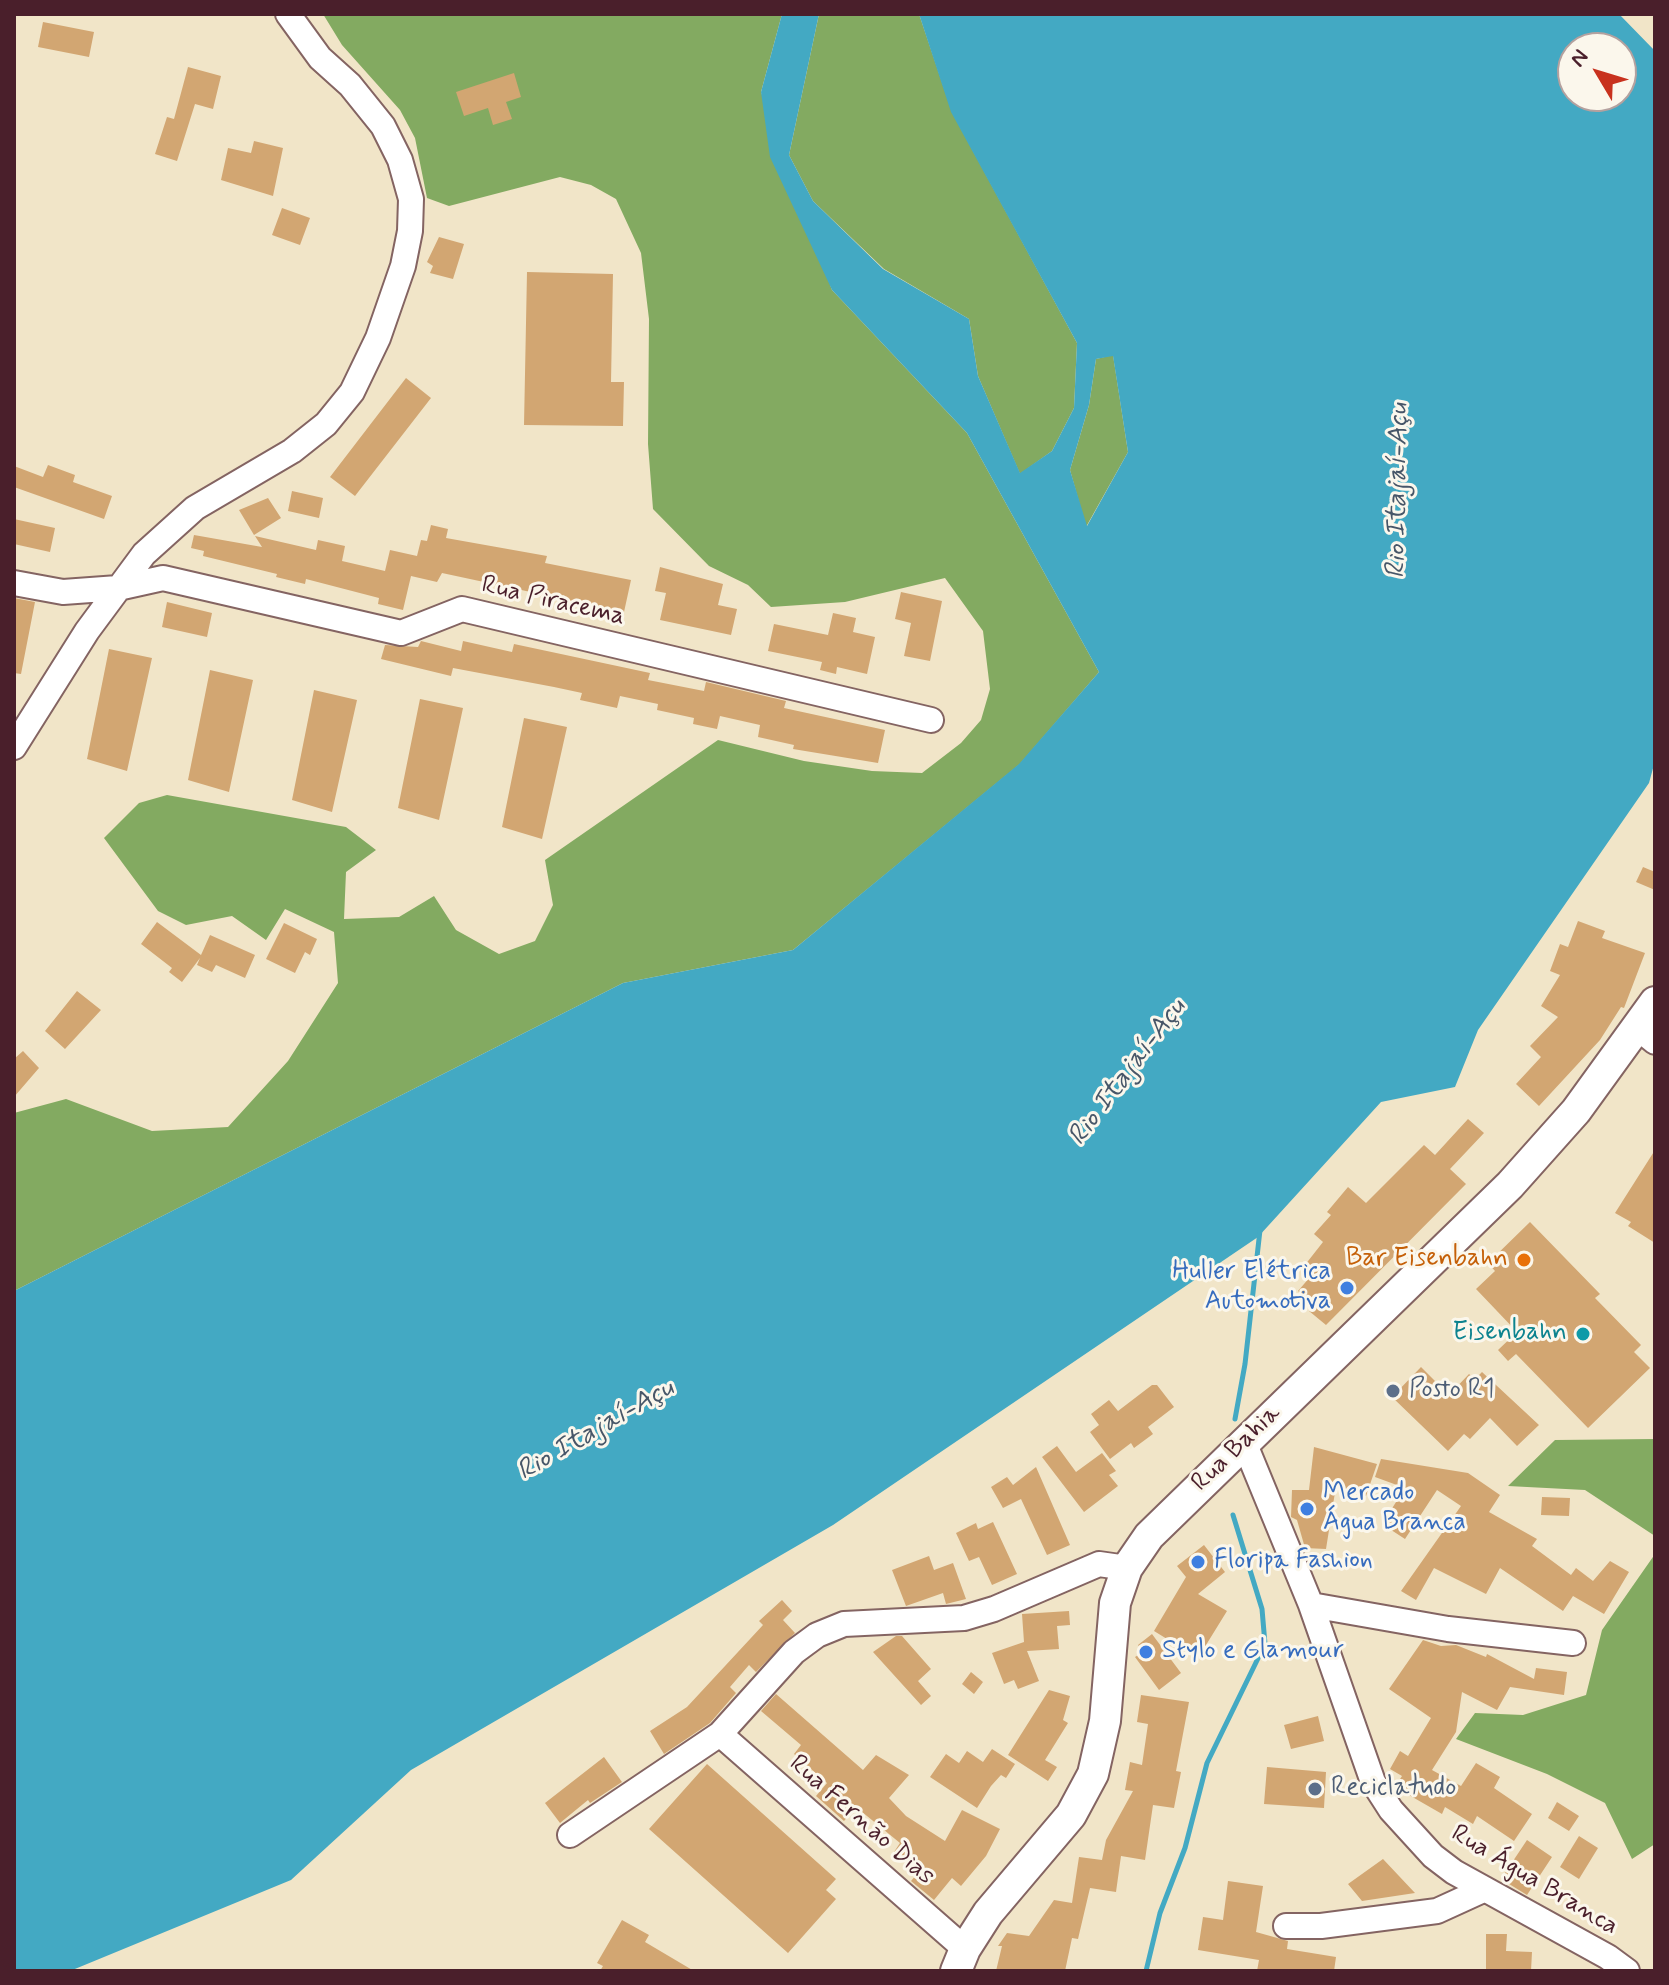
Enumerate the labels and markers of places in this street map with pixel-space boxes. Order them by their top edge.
place label: Bar Eisenbahn [1346,1244,1508,1276]
marker: Bar Eisenbahn [1515,1251,1533,1269]
place label: Huller Elétrica Automotiva [1172,1257,1331,1318]
marker: Huller Elétrica Automotiva [1338,1279,1356,1297]
place label: Eisenbahn [1453,1318,1567,1350]
marker: Eisenbahn [1574,1325,1592,1343]
place label: Posto R1 [1409,1375,1495,1407]
marker: Posto R1 [1384,1382,1402,1400]
place label: Mercado Água Branca [1323,1478,1466,1540]
marker: Mercado Água Branca [1298,1500,1316,1518]
place label: Floripa Fashion [1214,1546,1373,1578]
marker: Floripa Fashion [1189,1553,1207,1571]
place label: Stylo e Glamour [1162,1636,1344,1668]
marker: Stylo e Glamour [1137,1643,1155,1661]
place label: Reciclatudo [1331,1773,1456,1805]
marker: Reciclatudo [1306,1780,1324,1798]

